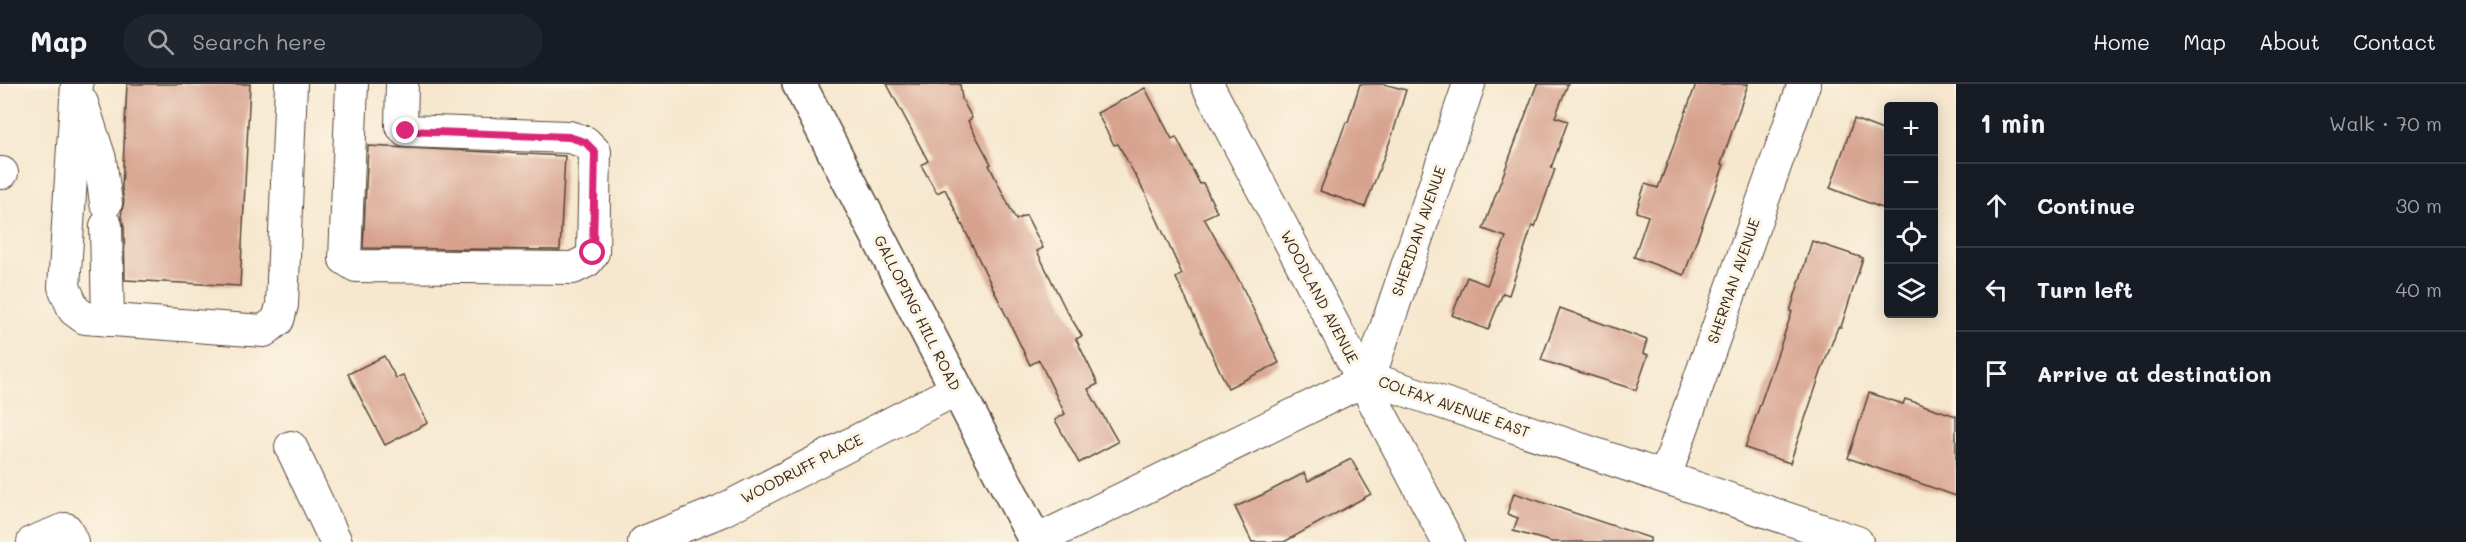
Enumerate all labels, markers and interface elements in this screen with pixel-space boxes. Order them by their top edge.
search box [123,14,543,68]
text: Map [30,23,87,59]
icon: search [144,25,177,58]
text: Search here [192,27,326,56]
text: Home [2093,28,2150,55]
text: Map [2183,28,2226,55]
text: About [2259,28,2320,55]
text: Contact [2353,28,2436,55]
map controls [1884,102,1938,318]
button: + [1884,102,1938,156]
text: 1 min [1980,106,2045,140]
text: Walk · 70 m [2329,110,2442,136]
route end [392,117,418,143]
button: − [1884,156,1938,210]
street label: SHERIDAN AVENUE [1386,163,1450,298]
icon: ahead [1980,189,2013,222]
text: Continue [2037,191,2135,220]
text: 30 m [2396,192,2442,218]
button: locate [1884,210,1938,264]
street label: SHERMAN AVENUE [1702,215,1764,346]
street label: WOODLAND AVENUE [1276,227,1364,367]
street label: GALLOPING HILL ROAD [870,231,966,394]
route start [579,239,605,265]
button: layers [1884,264,1938,318]
icon: left [1980,273,2013,306]
text: Turn left [2037,275,2133,304]
text: 40 m [2396,276,2442,302]
icon: arrive [1980,357,2013,390]
text: Arrive at destination [2037,359,2272,388]
street label: COLFAX AVENUE EAST [1376,371,1533,441]
street label: WOODRUFF PLACE [737,429,866,508]

